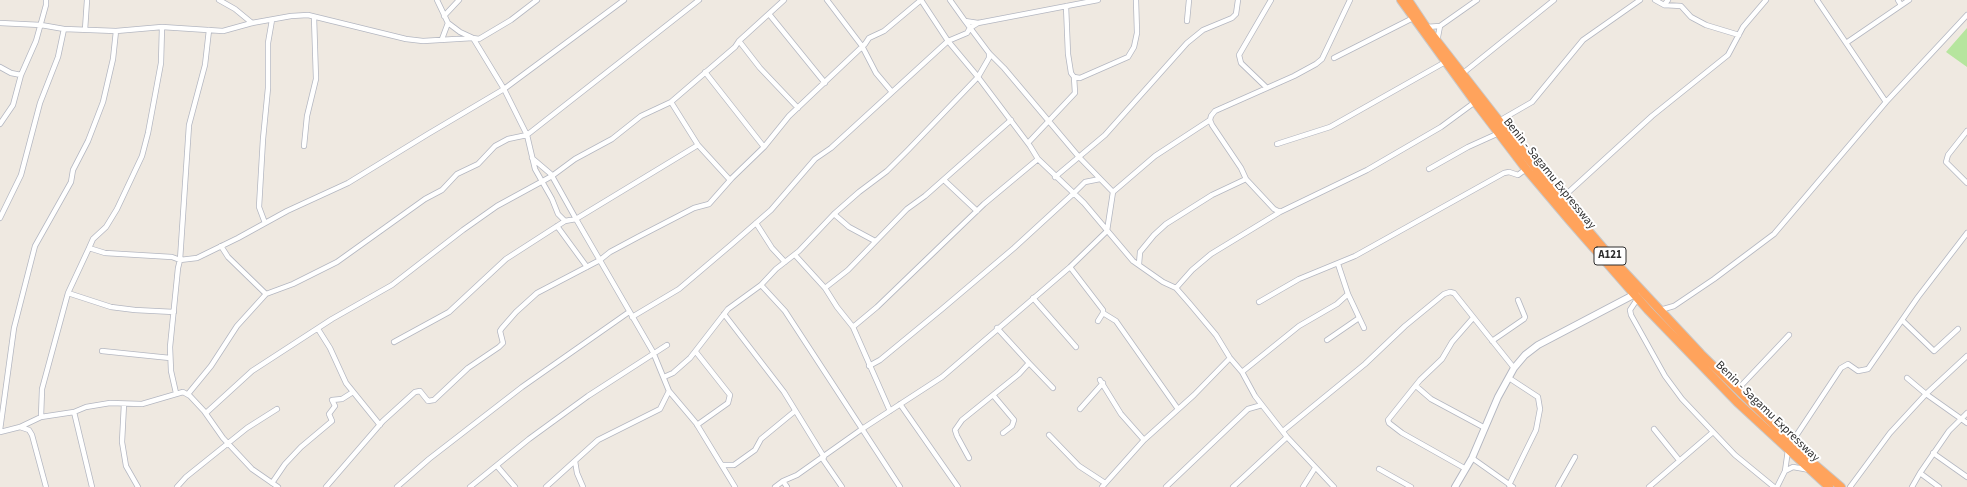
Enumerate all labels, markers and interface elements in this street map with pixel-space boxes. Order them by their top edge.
street label: Benin - Sagamu Expressway [1500,115,1598,233]
road number: A121 [1594,247,1626,265]
street label: Benin - Sagamu Expressway [1712,359,1822,465]

